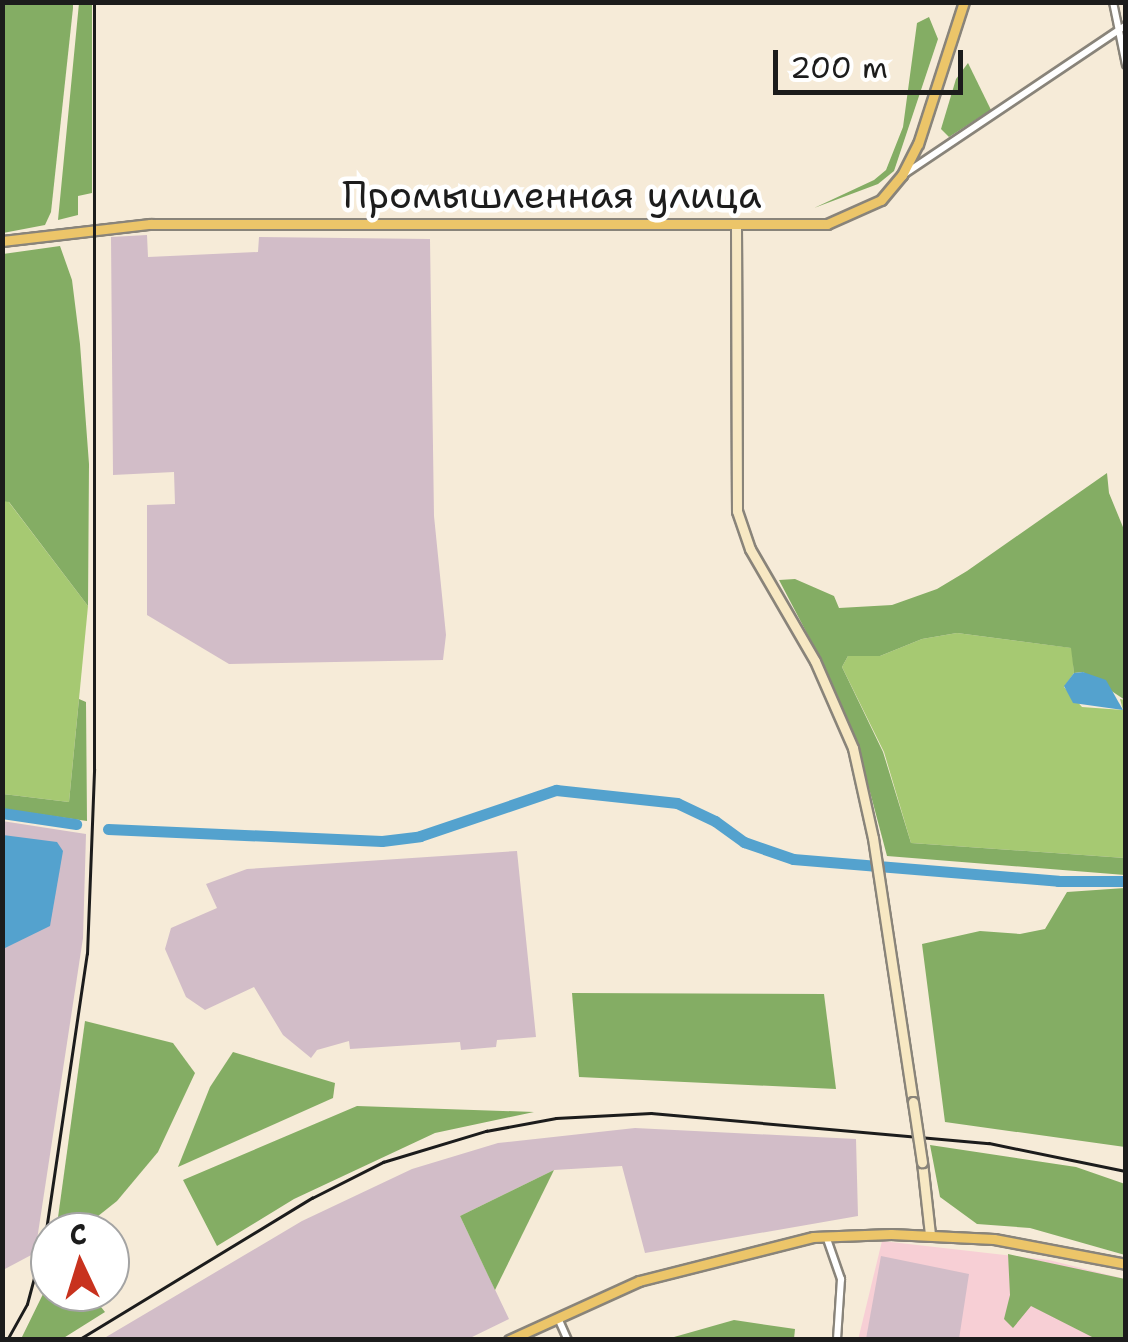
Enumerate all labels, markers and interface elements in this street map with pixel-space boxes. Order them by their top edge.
scale bar [778,30,968,92]
text: 200 m [790,47,888,88]
street label: Промышленная улица [342,172,762,218]
north arrow [30,1212,130,1312]
text: С [68,1215,88,1254]

